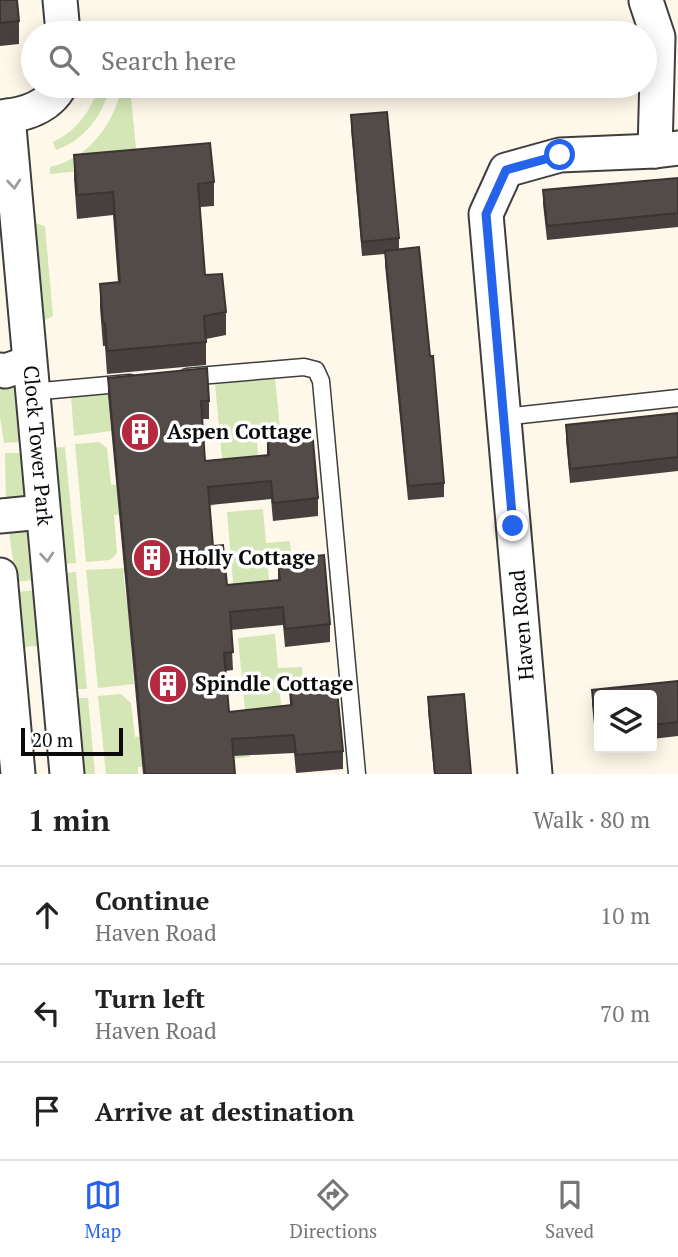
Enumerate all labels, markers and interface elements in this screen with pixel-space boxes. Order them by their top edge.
search box [21,21,657,98]
icon: search [45,41,83,79]
text: Search here [101,43,236,77]
route start [544,139,575,170]
one-way arrow [6,179,21,190]
street label: Clock Tower Park [17,364,60,527]
building icon: Aspen Cottage [119,411,161,453]
place label: Aspen Cottage [167,417,312,445]
route end [497,510,528,541]
building icon: Holly Cottage [131,537,173,579]
place label: Holly Cottage [179,543,315,571]
one-way arrow [39,552,54,563]
street label: Haven Road [502,568,540,682]
building icon: Spindle Cottage [147,663,189,705]
place label: Spindle Cottage [195,669,354,697]
map controls [594,690,657,753]
button: layers [594,690,657,753]
scale bar [21,725,122,757]
text: 20 m [32,727,73,752]
text: 1 min [28,800,110,840]
text: Walk · 80 m [533,804,650,835]
text: Continue [95,883,209,917]
icon: ahead [28,896,66,934]
text: 10 m [600,900,650,931]
text: Haven Road [95,917,217,948]
text: Turn left [95,981,205,1015]
icon: left [28,994,66,1032]
text: 70 m [600,998,650,1029]
text: Haven Road [95,1015,217,1046]
icon: arrive [28,1092,66,1130]
text: Arrive at destination [95,1094,354,1128]
tab: Map [84,1176,122,1243]
tab: Directions [290,1176,377,1243]
tab: Saved [545,1176,594,1243]

